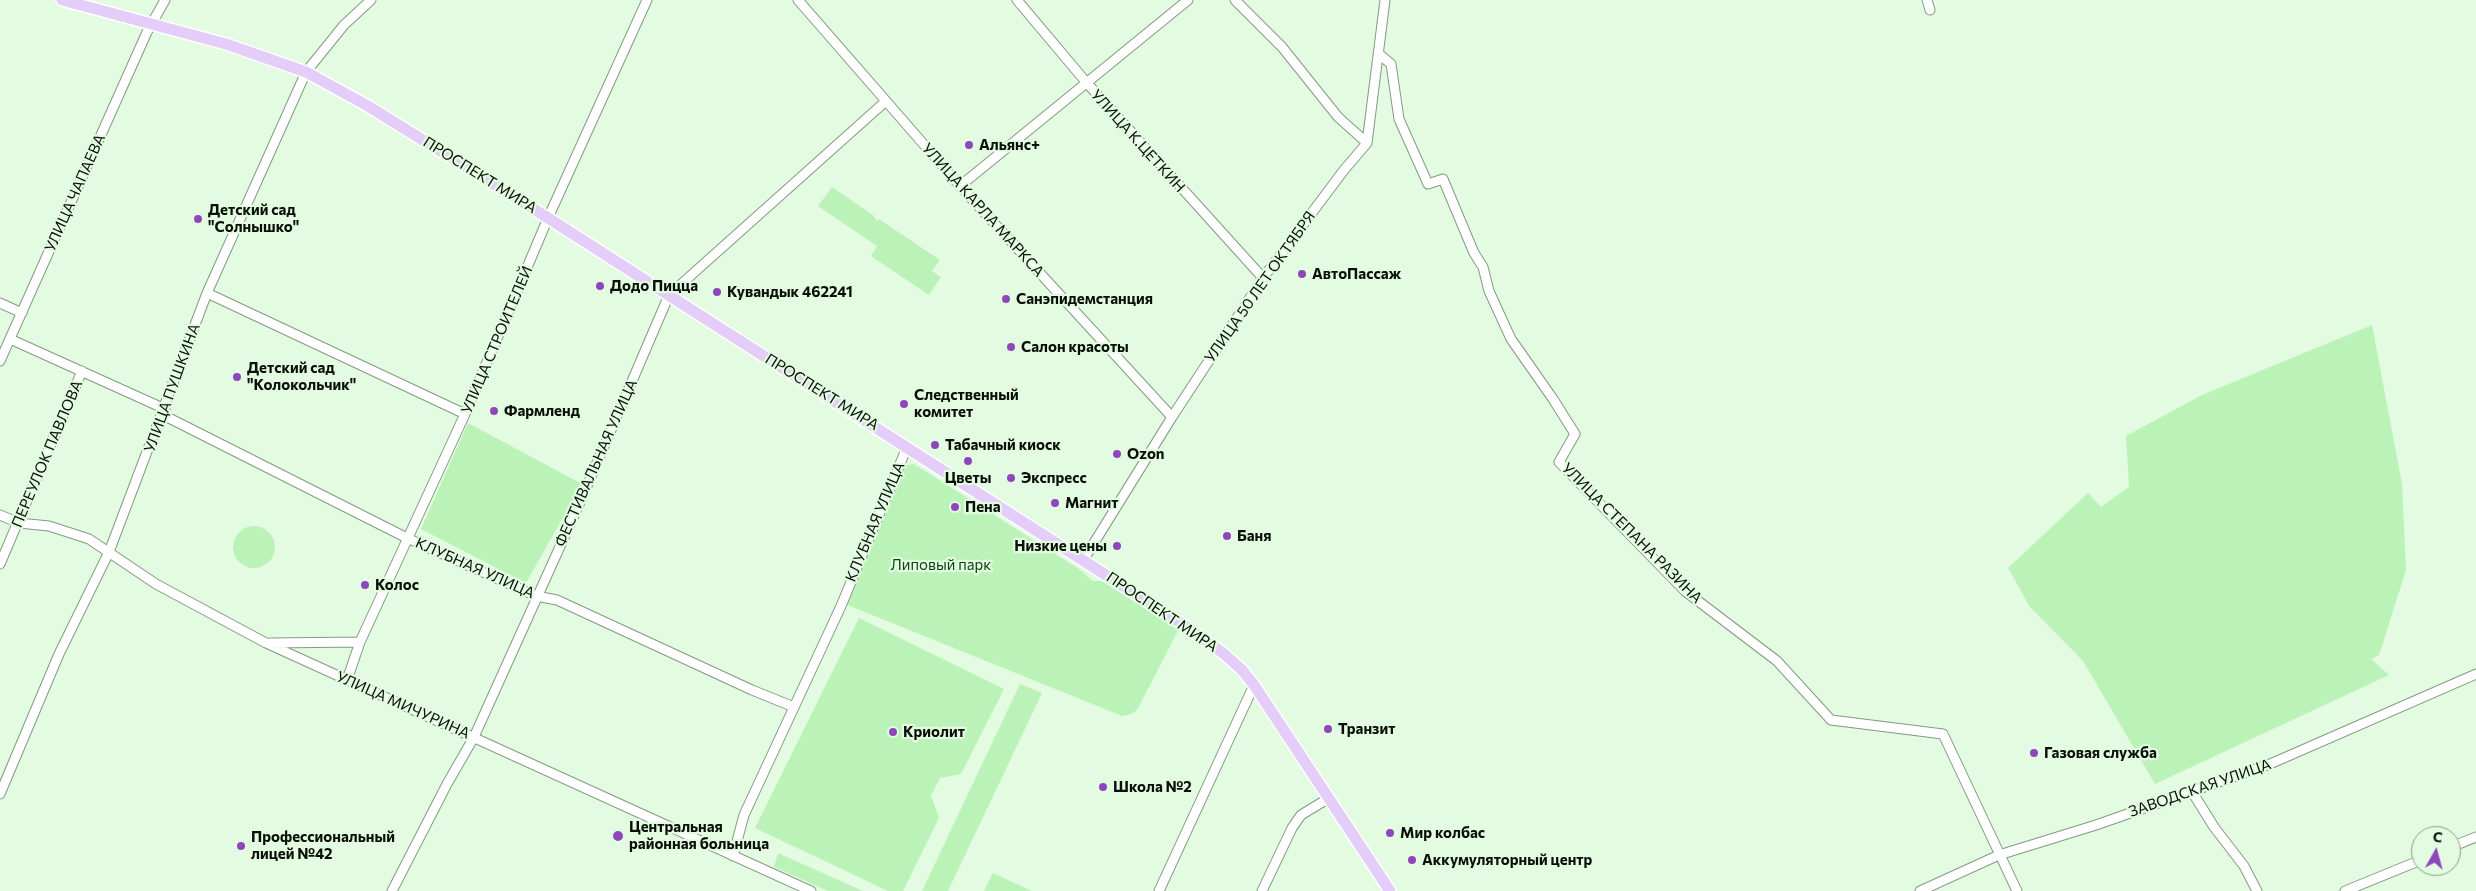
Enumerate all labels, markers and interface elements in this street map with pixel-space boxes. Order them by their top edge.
street label: УЛИЦА К.ЦЕТКИН [1087,86,1189,196]
street label: УЛИЦА ЧАПАЕВА [41,131,109,255]
street label: ПРОСПЕКТ МИРА [420,133,540,217]
place label: Альянс+ [979,136,1040,154]
street label: УЛИЦА КАРЛА МАРКСА [918,139,1048,281]
marker: Альянс+ [963,139,975,151]
place label: Детский сад "Солнышко" [208,201,299,236]
street label: УЛИЦА 50 ЛЕТ ОКТЯБРЯ [1201,208,1319,366]
marker: Детский сад "Солнышко" [192,213,204,225]
street label: УЛИЦА СТРОИТЕЛЕЙ [458,263,536,417]
place label: АвтоПассаж [1312,265,1401,283]
marker: АвтоПассаж [1296,268,1308,280]
place label: Додо Пицца [610,277,698,295]
marker: Додо Пицца [594,280,606,292]
place label: Кувандык 462241 [727,283,853,301]
marker: Кувандык 462241 [711,286,723,298]
place label: Санэпидемстанция [1016,290,1153,308]
marker: Санэпидемстанция [1000,293,1012,305]
street label: УЛИЦА ПУШКИНА [140,321,204,455]
place label: Салон красоты [1021,338,1129,356]
marker: Салон красоты [1005,341,1017,353]
street label: ПРОСПЕКТ МИРА [762,350,882,434]
place label: Детский сад "Колокольчик" [247,359,356,394]
marker: Детский сад "Колокольчик" [231,371,243,383]
street label: ФЕСТИВАЛЬНАЯ УЛИЦА [551,377,641,549]
street label: ПЕРЕУЛОК ПАВЛОВА [8,378,86,530]
place label: Следственный комитет [914,386,1019,421]
marker: Следственный комитет [898,398,910,410]
place label: Фармленд [504,402,580,420]
marker: Фармленд [488,405,500,417]
place label: Табачный киоск [945,436,1061,454]
marker: Табачный киоск [929,439,941,451]
place label: Ozon [1127,445,1165,463]
marker: Ozon [1111,448,1123,460]
marker: Цветы [962,455,974,467]
street label: КЛУБНАЯ УЛИЦА [842,459,908,585]
street label: УЛИЦА СТЕПАНА РАЗИНА [1558,459,1706,607]
place label: Цветы [945,469,991,487]
place label: Экспресс [1021,469,1087,487]
marker: Экспресс [1005,472,1017,484]
place label: Магнит [1065,494,1118,512]
marker: Магнит [1049,497,1061,509]
place label: Пена [965,498,1001,516]
marker: Пена [949,501,961,513]
place label: Баня [1237,527,1272,545]
marker: Баня [1221,530,1233,542]
street label: КЛУБНАЯ УЛИЦА [413,534,537,602]
place label: Низкие цены [1014,537,1107,555]
marker: Низкие цены [1111,540,1123,552]
park label: Липовый парк [891,556,991,574]
street label: ПРОСПЕКТ МИРА [1103,568,1221,656]
place label: Колос [375,576,419,594]
marker: Колос [359,579,371,591]
street label: УЛИЦА МИЧУРИНА [333,667,473,743]
place label: Транзит [1338,720,1395,738]
place label: Криолит [903,723,965,741]
marker: Транзит [1322,723,1334,735]
marker: Криолит [887,726,899,738]
place label: Газовая служба [2044,744,2157,762]
marker: Газовая служба [2028,747,2040,759]
street label: ЗАВОДСКАЯ УЛИЦА [2127,755,2273,821]
place label: Школа №2 [1113,778,1192,796]
marker: Школа №2 [1097,781,1109,793]
place label: Центральная районная больница [629,818,769,853]
place label: Мир колбас [1400,824,1485,842]
north arrow [2411,826,2461,876]
marker: Мир колбас [1384,827,1396,839]
place label: Профессиональный лицей №42 [251,828,395,863]
text: С [2432,828,2444,846]
marker: Центральная районная больница [611,829,625,843]
marker: Профессиональный лицей №42 [235,840,247,852]
place label: Аккумуляторный центр [1422,851,1592,869]
marker: Аккумуляторный центр [1406,854,1418,866]

